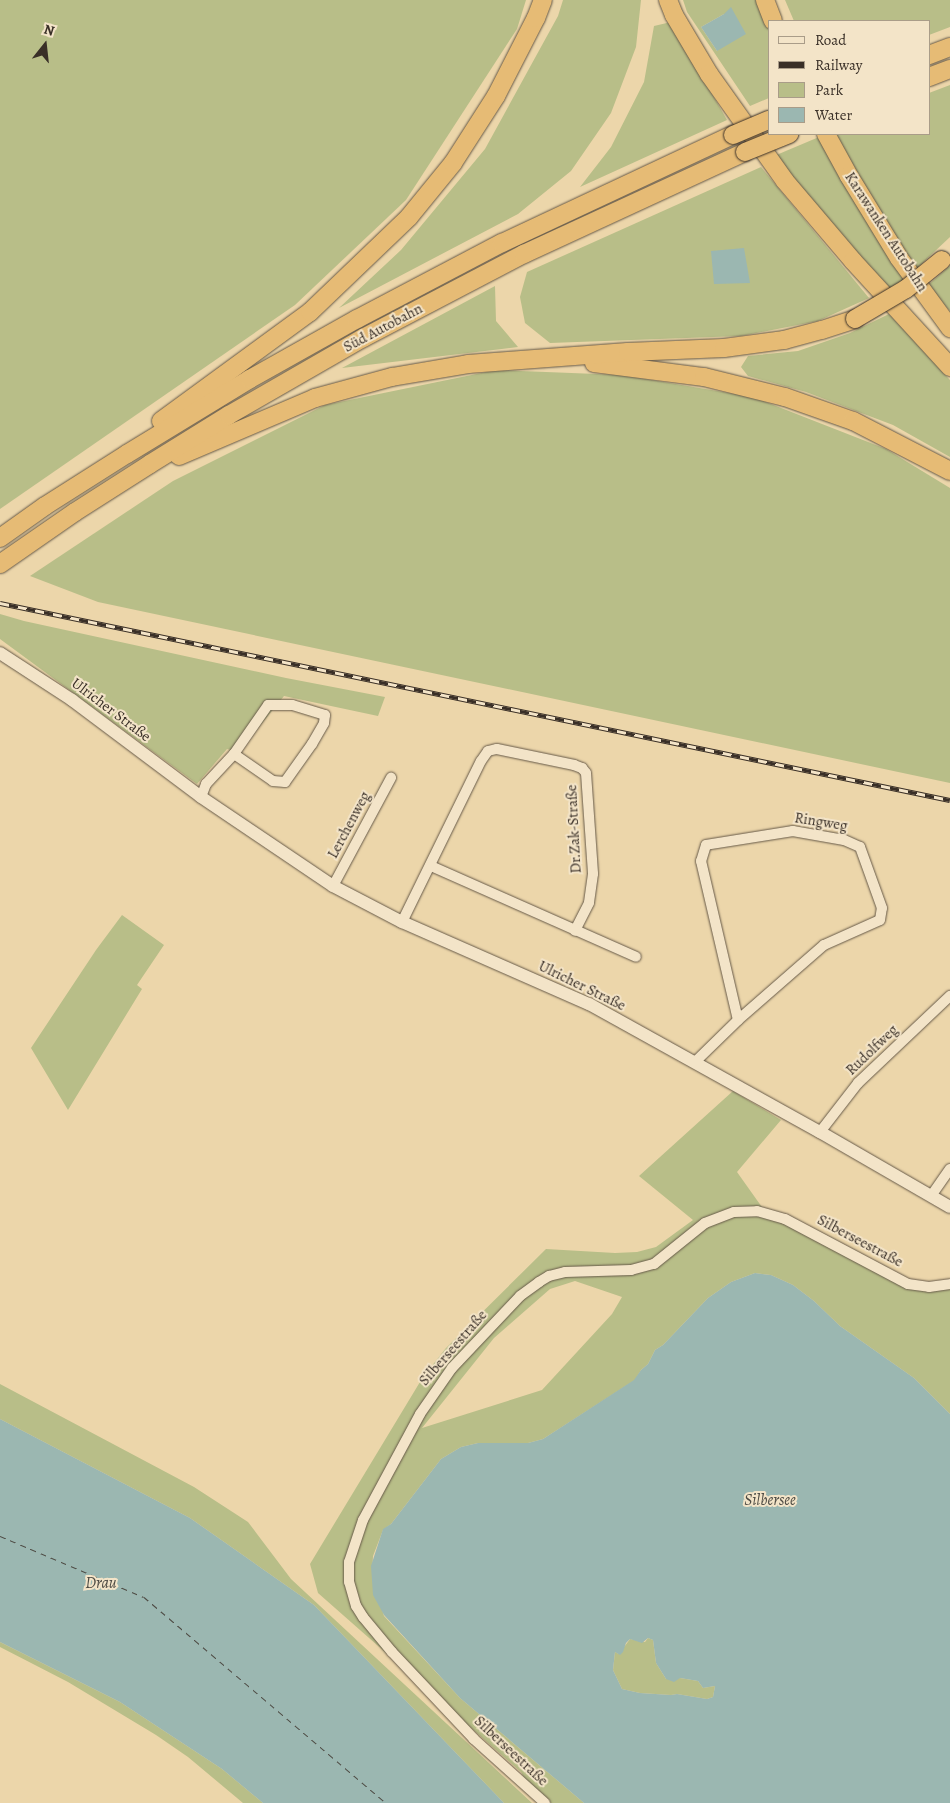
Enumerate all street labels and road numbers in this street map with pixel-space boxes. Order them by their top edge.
street label: Karawanken Autobahn [841,169,931,295]
street label: Süd Autobahn [340,300,426,356]
street label: Ulricher Straße [68,674,154,746]
street label: Dr.Zak-Straße [563,784,585,874]
street label: Lerchenweg [324,788,374,862]
street label: Ringweg [793,809,849,835]
street label: Ulricher Straße [535,957,629,1015]
street label: Rudolfweg [842,1021,902,1079]
street label: Silberseestraße [814,1211,906,1271]
street label: Silberseestraße [415,1306,491,1390]
street label: Silberseestraße [470,1712,552,1790]

